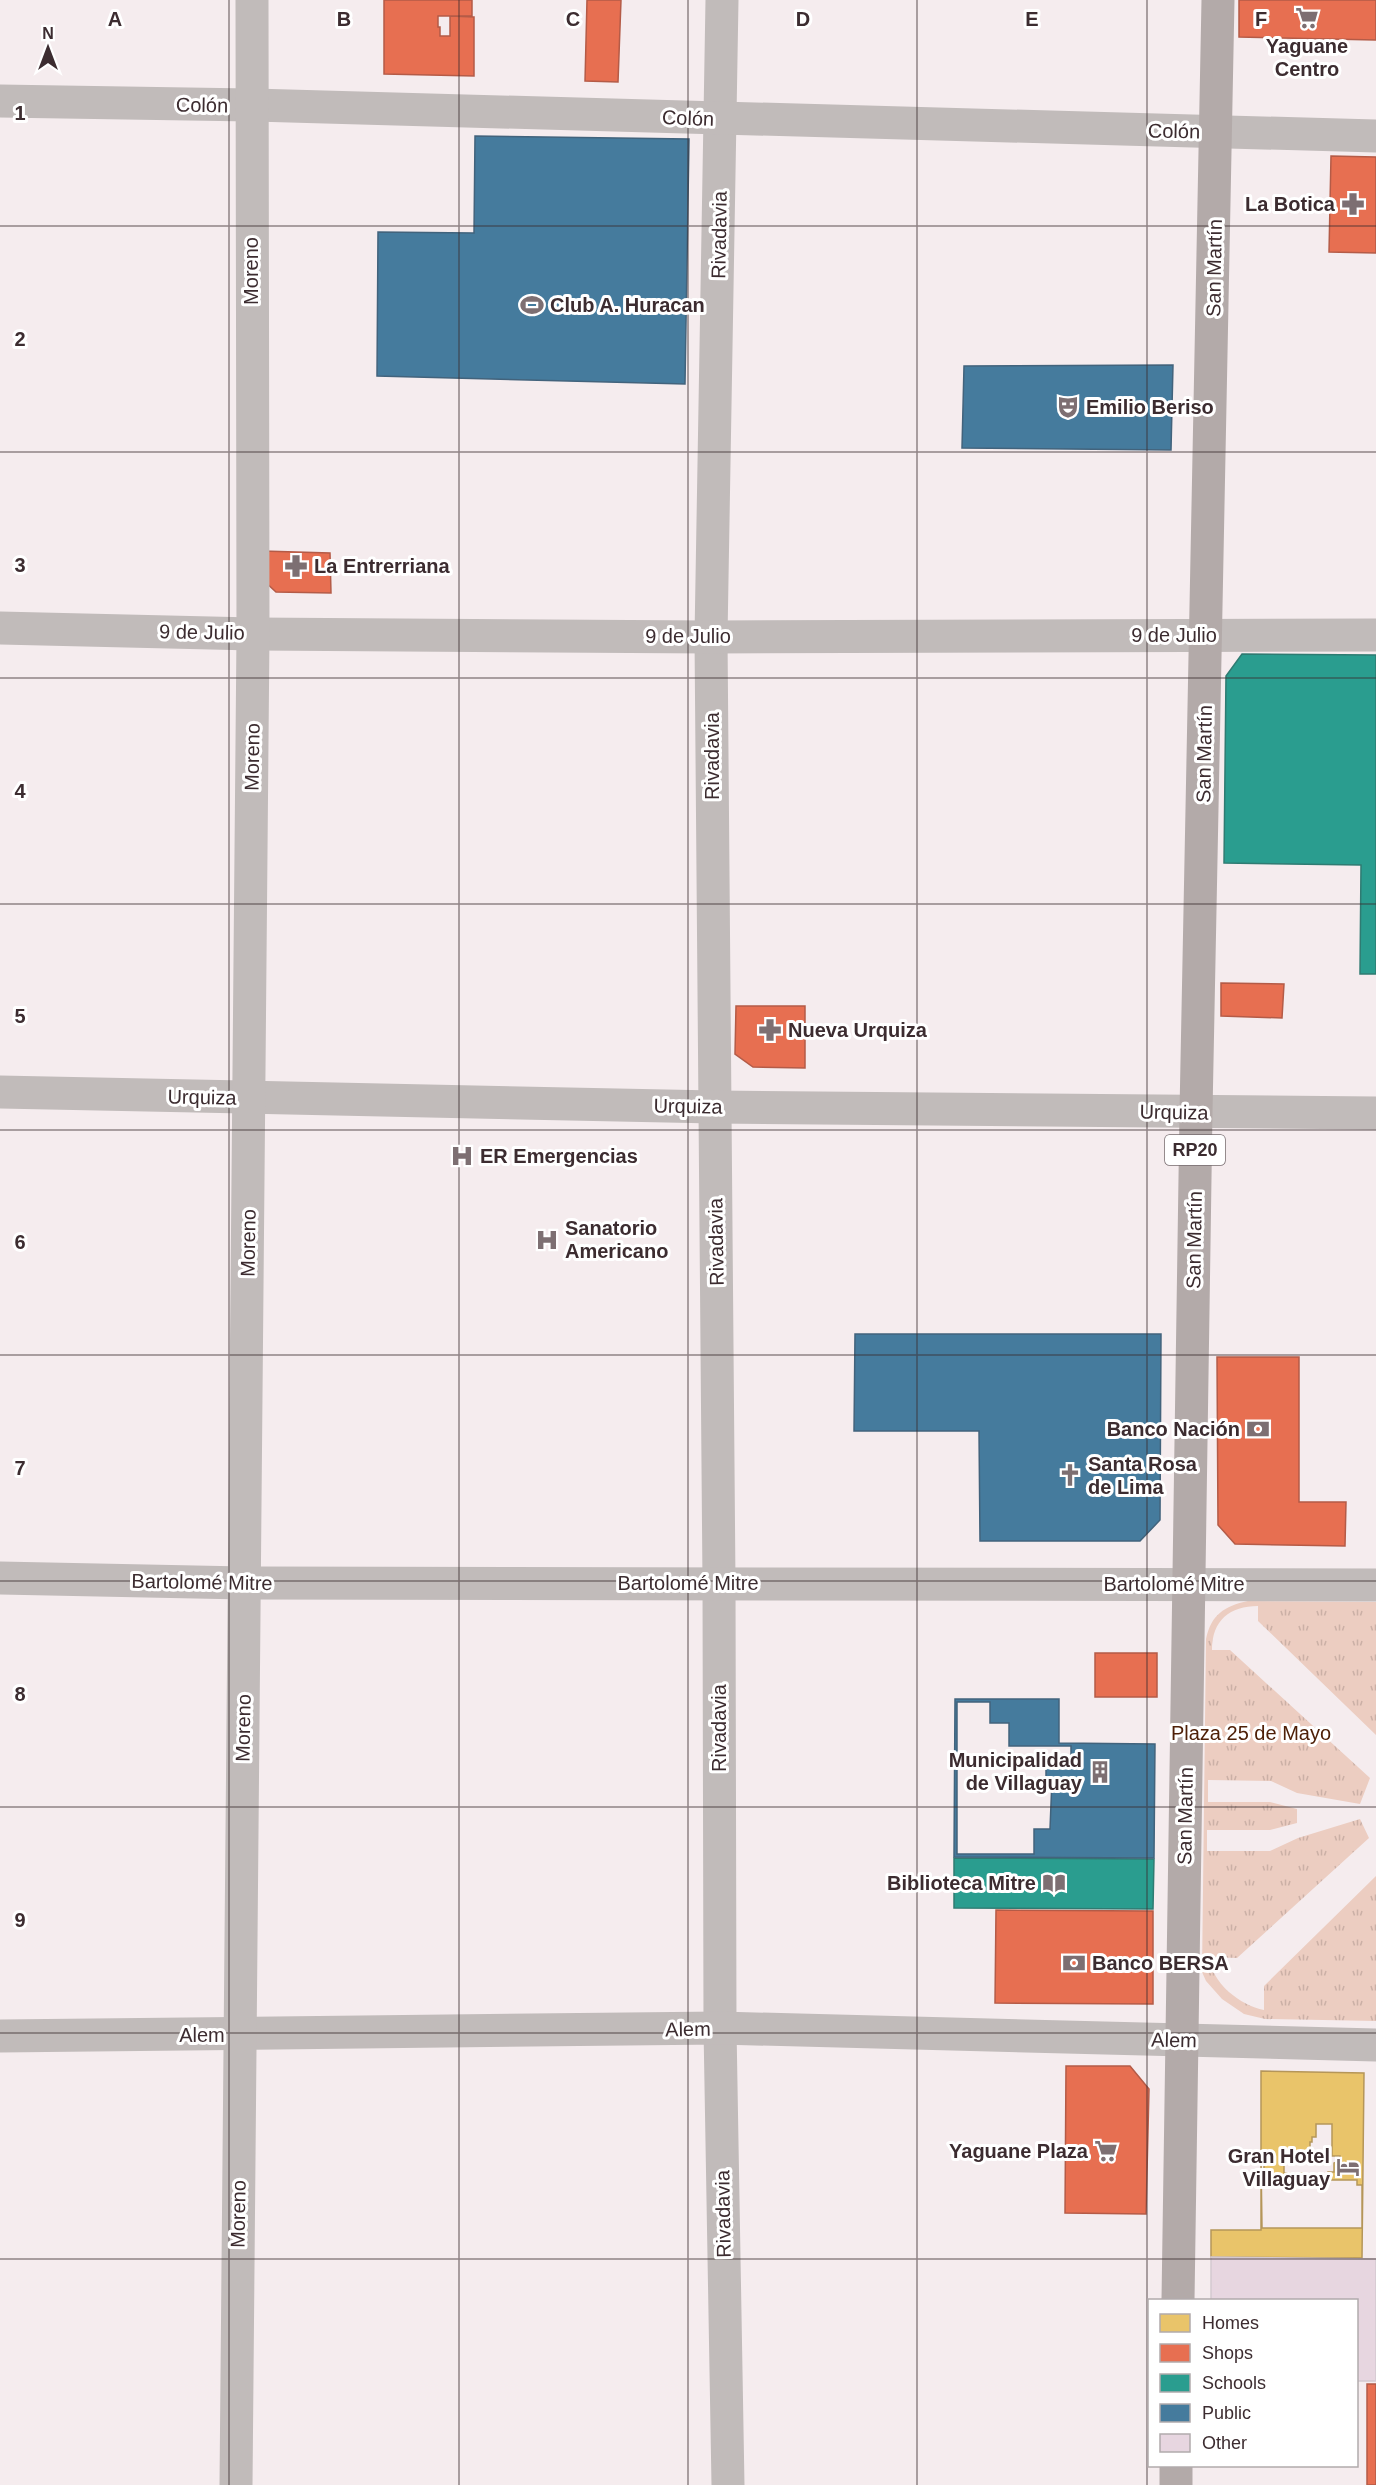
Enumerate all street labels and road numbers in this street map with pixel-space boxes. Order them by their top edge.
street label: Colón [176,94,228,116]
street label: Colón [661,106,715,130]
street label: Colón [1148,120,1200,142]
street label: Rivadavia [707,190,731,279]
street label: San Martín [1202,219,1226,317]
street label: Moreno [240,237,262,305]
street label: 9 de Julio [159,620,245,644]
street label: 9 de Julio [1131,624,1217,646]
street label: 9 de Julio [645,625,731,647]
street label: San Martín [1192,705,1216,803]
street label: Rivadavia [701,711,723,800]
street label: Moreno [240,723,264,791]
street label: Urquiza [167,1085,238,1109]
street label: Urquiza [653,1094,724,1118]
street label: Urquiza [1139,1100,1210,1124]
road number: RP20 [1165,1135,1225,1165]
street label: San Martín [1182,1191,1206,1289]
street label: Rivadavia [704,1197,728,1286]
street label: Moreno [236,1209,260,1277]
street label: Bartolomé Mitre [131,1570,273,1594]
street label: Bartolomé Mitre [617,1572,759,1594]
street label: Bartolomé Mitre [1103,1573,1245,1595]
street label: Rivadavia [708,1683,730,1772]
street label: Moreno [231,1694,255,1762]
street label: San Martín [1173,1767,1197,1865]
street label: Alem [665,2018,711,2040]
street label: Alem [179,2024,225,2046]
street label: Alem [1151,2029,1197,2051]
street label: Rivadavia [711,2169,735,2258]
street label: Moreno [226,2180,250,2248]

